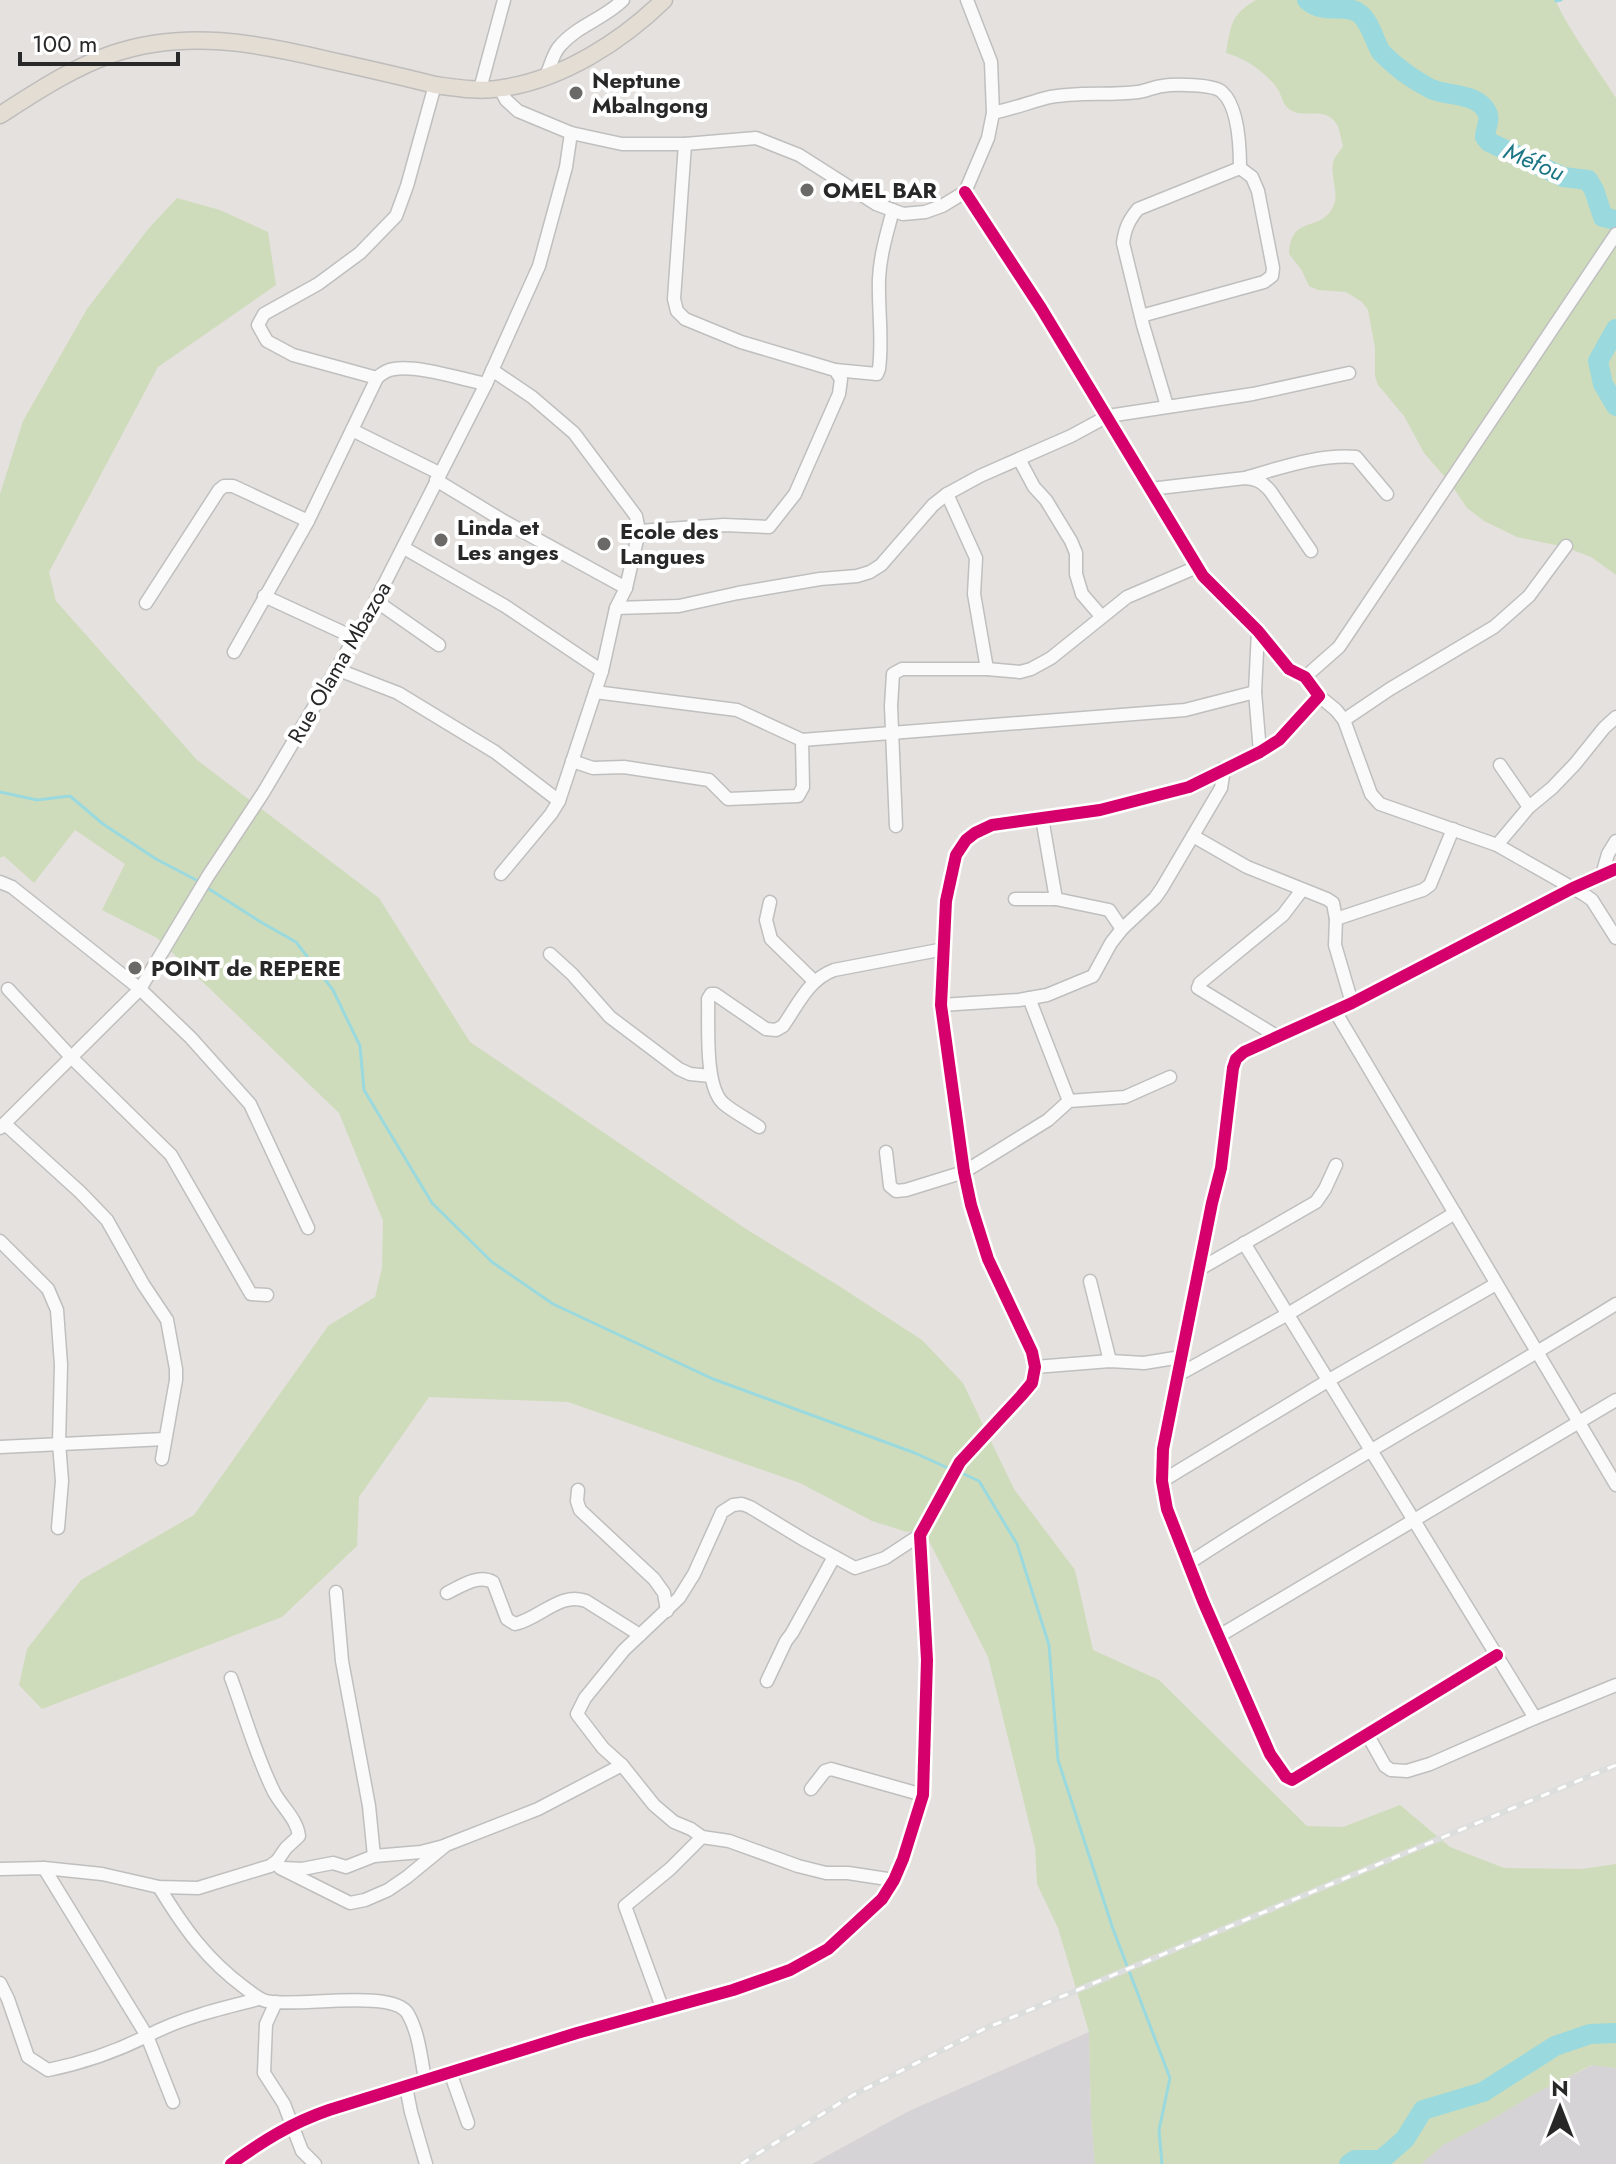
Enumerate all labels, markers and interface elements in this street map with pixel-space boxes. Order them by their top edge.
scale bar [20,16,178,66]
text: 100 m [32,26,98,61]
place label: Neptune Mbalngong [592,64,708,121]
marker: Neptune Mbalngong [567,84,585,102]
water label: Méfou [1499,133,1570,190]
place label: OMEL BAR [823,174,938,206]
marker: OMEL BAR [798,181,816,199]
place label: Linda et Les anges [457,511,558,568]
place label: Ecole des Langues [620,515,718,572]
marker: Linda et Les anges [432,531,450,549]
marker: Ecole des Langues [595,535,613,553]
street label: Rue Olama Mbazoa [280,575,398,749]
place label: POINT de REPERE [151,952,341,984]
marker: POINT de REPERE [126,959,144,977]
north arrow [1520,2068,1600,2148]
text: N [1551,2072,1569,2104]

